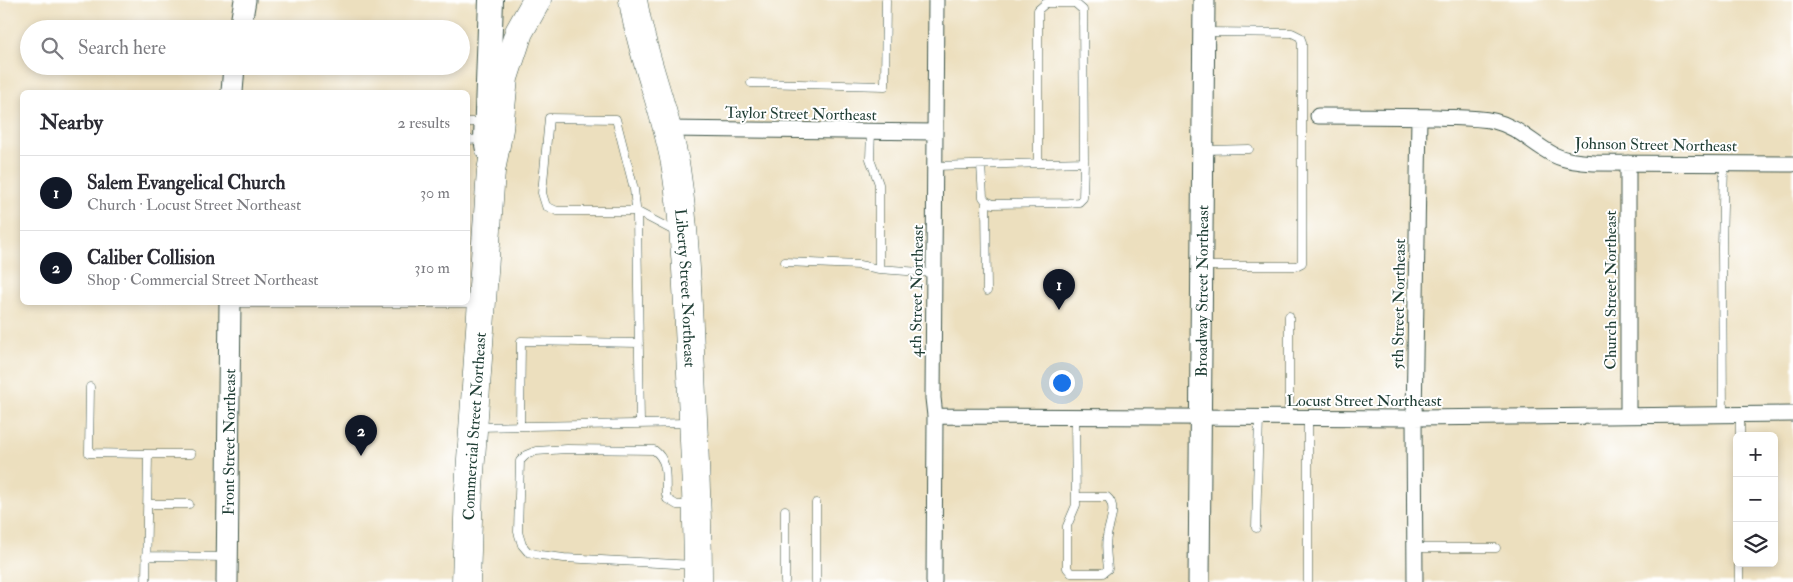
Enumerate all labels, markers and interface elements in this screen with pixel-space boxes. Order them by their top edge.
search box [20,20,470,75]
icon: search [38,34,66,62]
text: Search here [78,36,166,60]
street label: Taylor Street Northeast [725,103,877,125]
text: Nearby [40,109,103,136]
text: 2 results [397,113,450,133]
street label: Johnson Street Northeast [1574,134,1737,157]
text: Salem Evangelical Church [87,171,286,195]
text: 1 [53,183,59,203]
text: 30 m [420,183,450,203]
text: Church · Locust Street Northeast [87,195,301,215]
street label: Broadway Street Northeast [1192,205,1213,377]
street label: Liberty Street Northeast [670,208,700,368]
street label: Church Street Northeast [1601,210,1621,370]
street label: 4th Street Northeast [906,225,928,358]
street label: 5th Street Northeast [1388,238,1410,370]
text: Caliber Collision [87,246,215,270]
text: 2 [52,258,60,278]
text: 310 m [414,258,450,278]
pin: 1 [1043,269,1075,310]
text: Shop · Commercial Street Northeast [87,270,319,290]
street label: Commercial Street Northeast [459,331,491,521]
street label: Front Street Northeast [219,368,240,516]
your location [1049,370,1075,396]
street label: Locust Street Northeast [1286,391,1442,411]
pin: 2 [345,415,377,456]
map controls [1733,432,1778,567]
button: + [1733,432,1778,477]
button: − [1733,477,1778,522]
button: layers [1733,522,1778,567]

